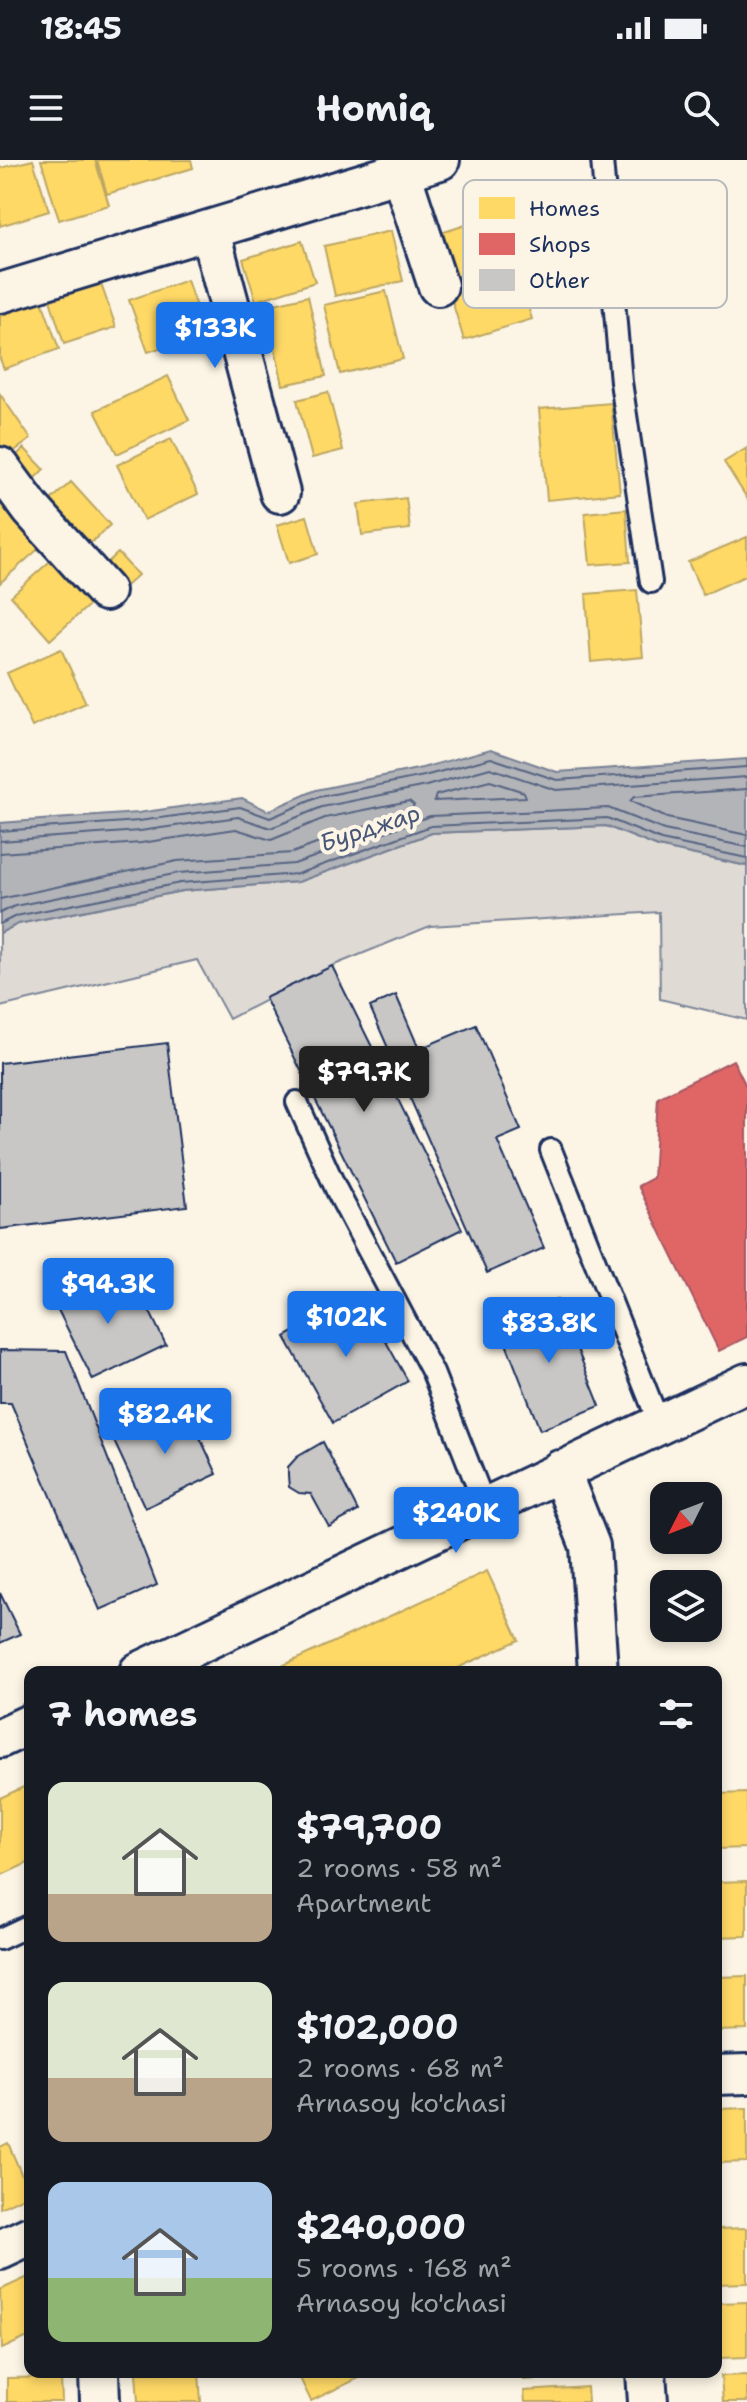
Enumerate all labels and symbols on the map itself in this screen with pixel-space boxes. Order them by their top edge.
legend [463,180,727,308]
text: Homes [529,194,600,223]
text: Shops [529,230,591,259]
text: Other [529,266,590,295]
pin: $133K [159,302,271,370]
water label: Бурджар [316,797,424,859]
pin: $79.7K [299,1046,429,1114]
pin: $94.3K [43,1258,173,1326]
pin: $102K [290,1291,402,1359]
pin: $83.8K [484,1297,614,1365]
pin: $82.4K [100,1388,230,1456]
north arrow [650,1482,722,1554]
pin: $240K [400,1487,512,1555]

